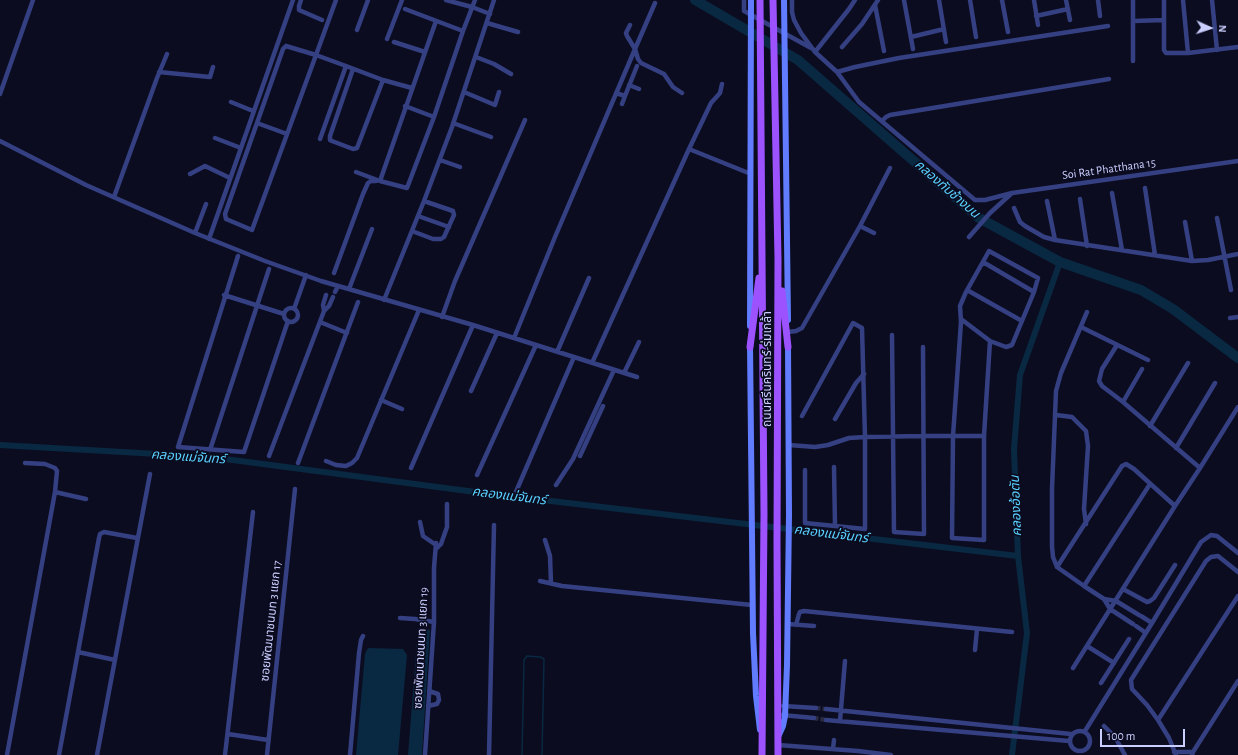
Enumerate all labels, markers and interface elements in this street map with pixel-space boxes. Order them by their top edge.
north arrow [1190,8,1230,48]
text: N [1217,25,1228,33]
street label: Soi Rat Phatthana 15 [1061,155,1157,183]
water label: คลองทับช้างบน [911,157,983,221]
street label: ถนนศรีนครินทร์-ร่มเกล้า [760,311,774,427]
water label: คลองแม่จันทร์ [150,447,226,467]
water label: คลองอ้อตัน [1007,475,1025,537]
water label: คลองแม่จันทร์ [471,484,547,508]
water label: คลองแม่จันทร์ [793,522,869,546]
street label: ซอยพัฒนาชนบท 3 แยก 17 [257,560,285,682]
street label: ซอยพัฒนาชนบท 3 แยก 19 [411,587,431,709]
scale bar [1102,721,1187,747]
text: 100 m [1107,730,1135,742]

